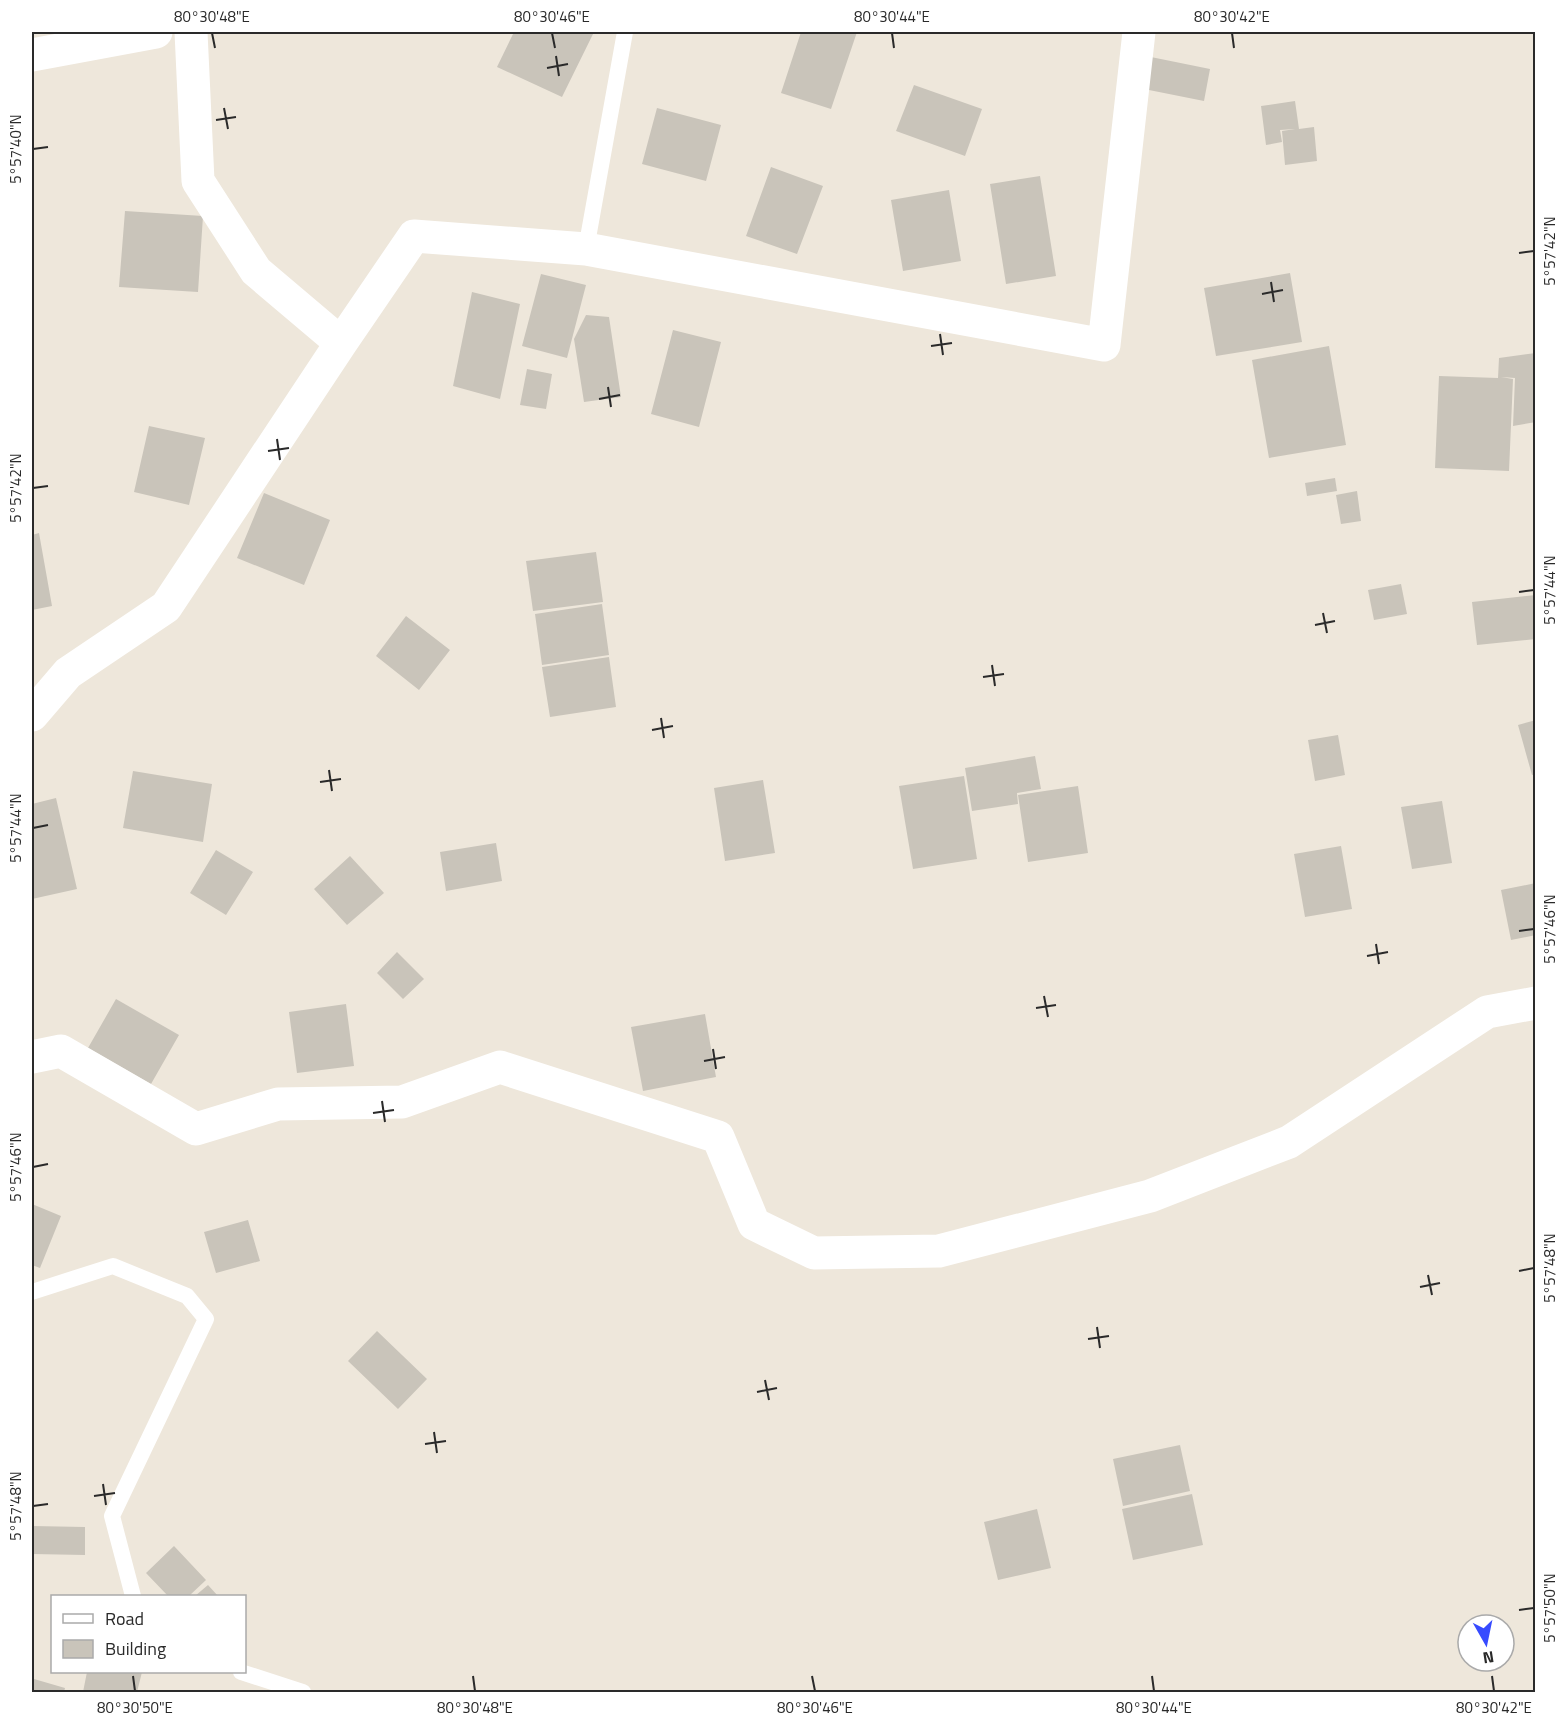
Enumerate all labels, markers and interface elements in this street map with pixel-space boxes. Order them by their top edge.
text: 80°30'48"E [174,5,250,28]
text: 80°30'46"E [514,5,590,28]
text: 80°30'44"E [854,5,930,28]
text: 80°30'42"E [1194,5,1270,28]
text: 5°57'40"N [4,114,27,184]
text: 5°57'42"N [1538,216,1561,286]
text: 5°57'42"N [4,453,27,523]
text: 5°57'44"N [1538,555,1561,625]
text: 5°57'44"N [4,793,27,863]
text: 5°57'46"N [1538,894,1561,964]
text: 5°57'46"N [4,1132,27,1202]
text: 5°57'48"N [1538,1233,1561,1303]
text: 5°57'48"N [4,1471,27,1541]
text: 5°57'50"N [1538,1573,1561,1643]
legend [51,1595,246,1673]
text: Road [105,1605,144,1632]
north arrow [1456,1613,1516,1673]
text: Building [105,1635,166,1662]
text: N [1481,1645,1496,1671]
text: 80°30'50"E [97,1696,173,1719]
text: 80°30'48"E [437,1696,513,1719]
text: 80°30'46"E [777,1696,853,1719]
text: 80°30'44"E [1116,1696,1192,1719]
text: 80°30'42"E [1456,1696,1532,1719]

